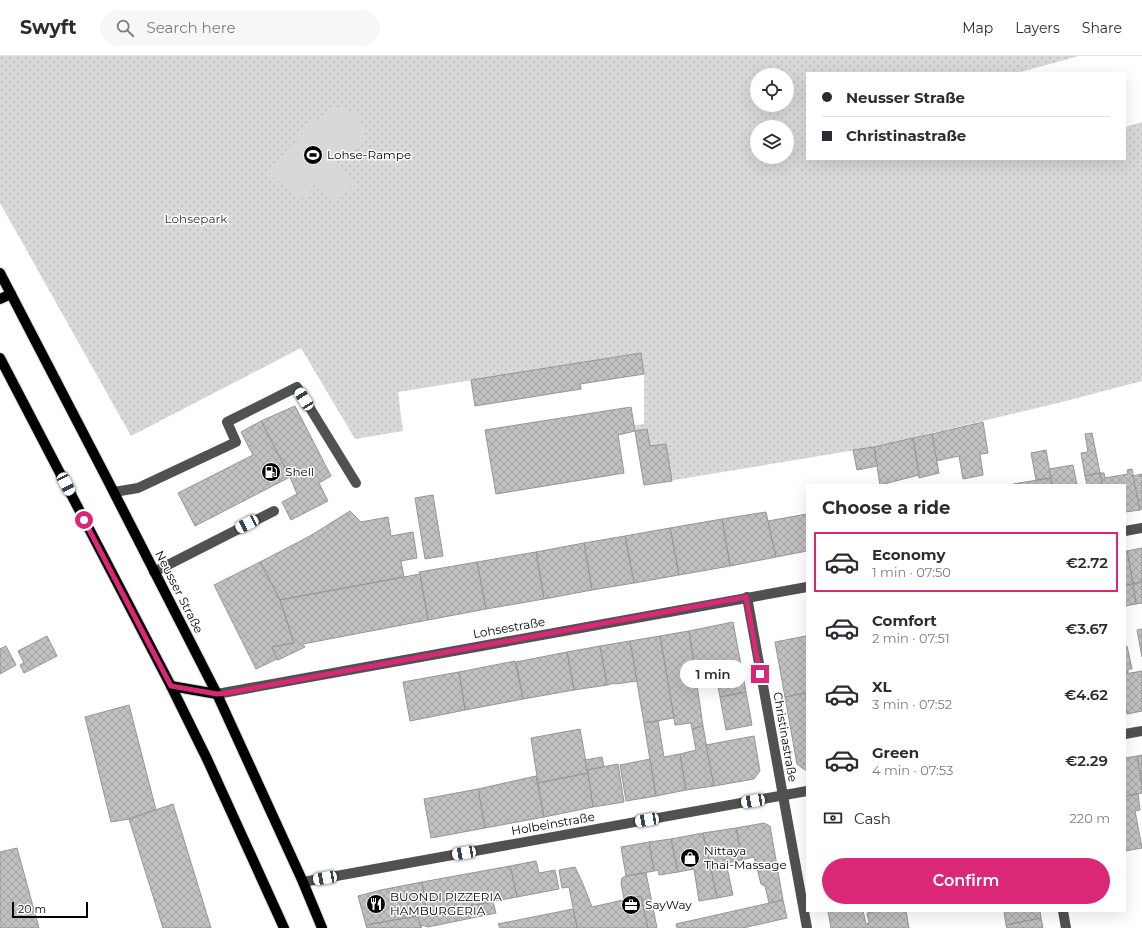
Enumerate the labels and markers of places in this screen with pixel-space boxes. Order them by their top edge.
sports icon: Lohse-Rampe [302,144,324,166]
place label: Lohse-Rampe [327,147,411,162]
fuel station icon: Shell [260,461,282,483]
place label: Shell [285,464,314,479]
place label: Nittaya Thai-Massage [704,843,787,872]
shop icon: Nittaya Thai-Massage [679,847,701,869]
place label: BUONDI PIZZERIA HAMBURGERIA [390,889,502,918]
restaurant icon: BUONDI PIZZERIA HAMBURGERIA [365,893,387,915]
office icon: SayWay [620,894,642,916]
place label: SayWay [645,897,692,912]

